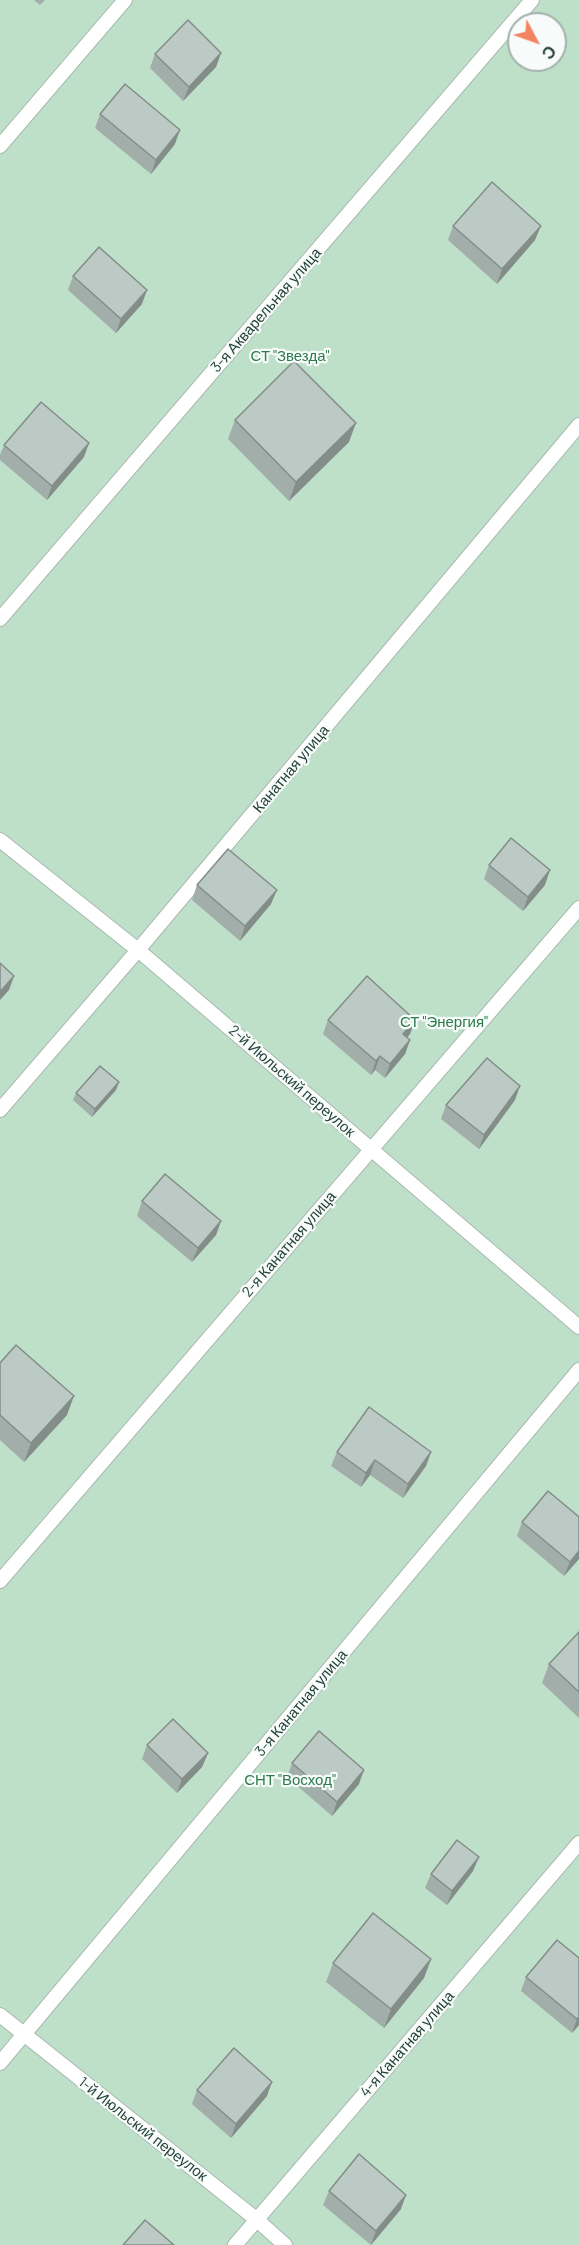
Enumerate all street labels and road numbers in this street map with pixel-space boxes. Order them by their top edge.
street label: 3-я Акварельная улица [207,244,325,376]
street label: Канатная улица [249,721,333,817]
street label: 2-й Июльский переулок [225,1021,359,1141]
street label: 2-я Канатная улица [238,1187,340,1301]
street label: 3-я Канатная улица [251,1646,351,1760]
street label: 4-я Канатная улица [356,1987,458,2101]
street label: 1-й Июльский переулок [75,2073,211,2185]

